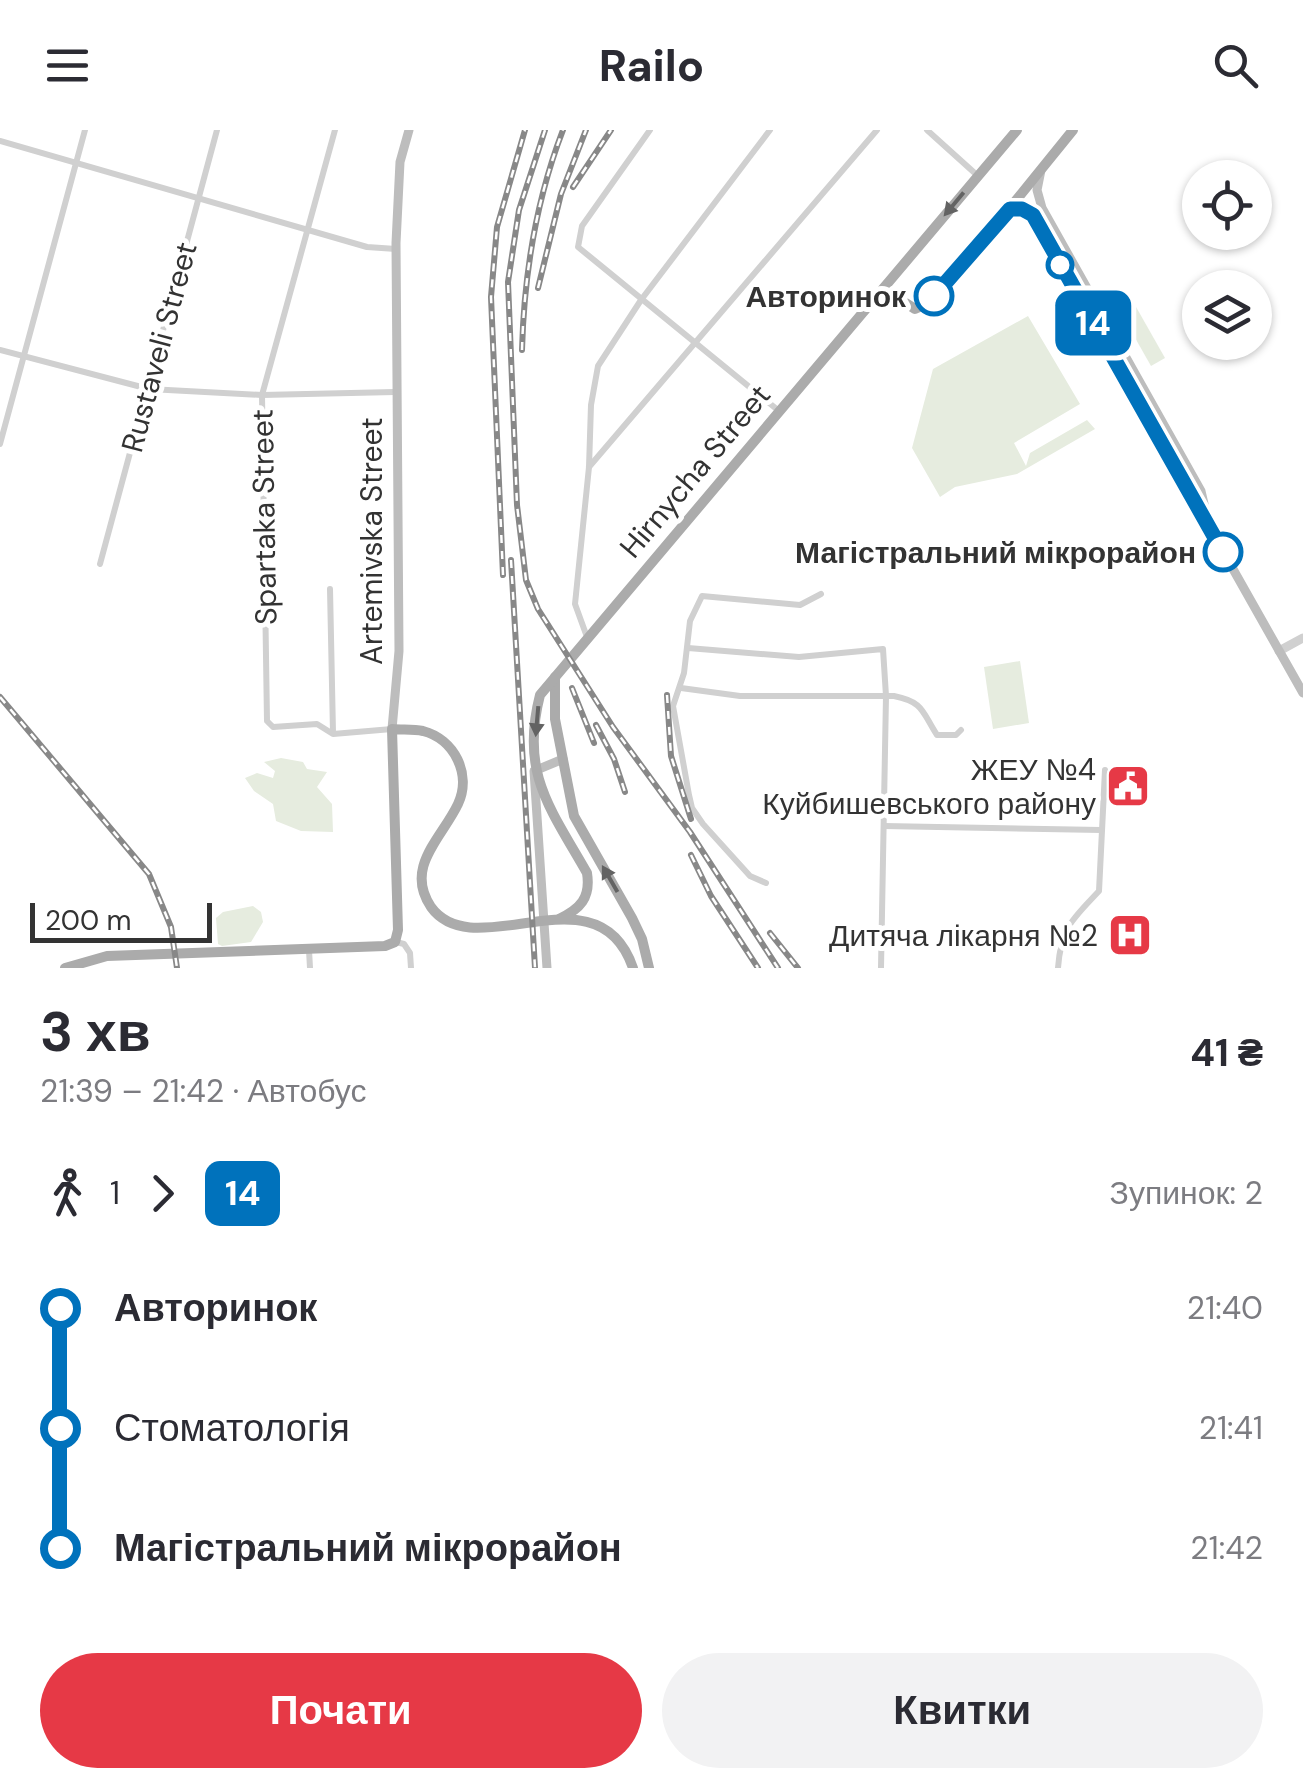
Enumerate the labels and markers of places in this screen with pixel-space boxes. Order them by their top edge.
unlabelled marker [1047,252,1073,278]
place label: Авторинок [745,277,907,316]
marker: Авторинок [915,277,953,315]
place label: Магістральний мікрорайон [795,533,1196,572]
marker: Магістральний мікрорайон [1204,533,1242,571]
place label: ЖЕУ №4 Куйбишевського району [762,750,1096,823]
public building icon: ЖЕУ №4 Куйбишевського району [1105,763,1151,809]
hospital icon: Дитяча лікарня №2 [1107,912,1153,958]
place label: Дитяча лікарня №2 [829,916,1098,955]

